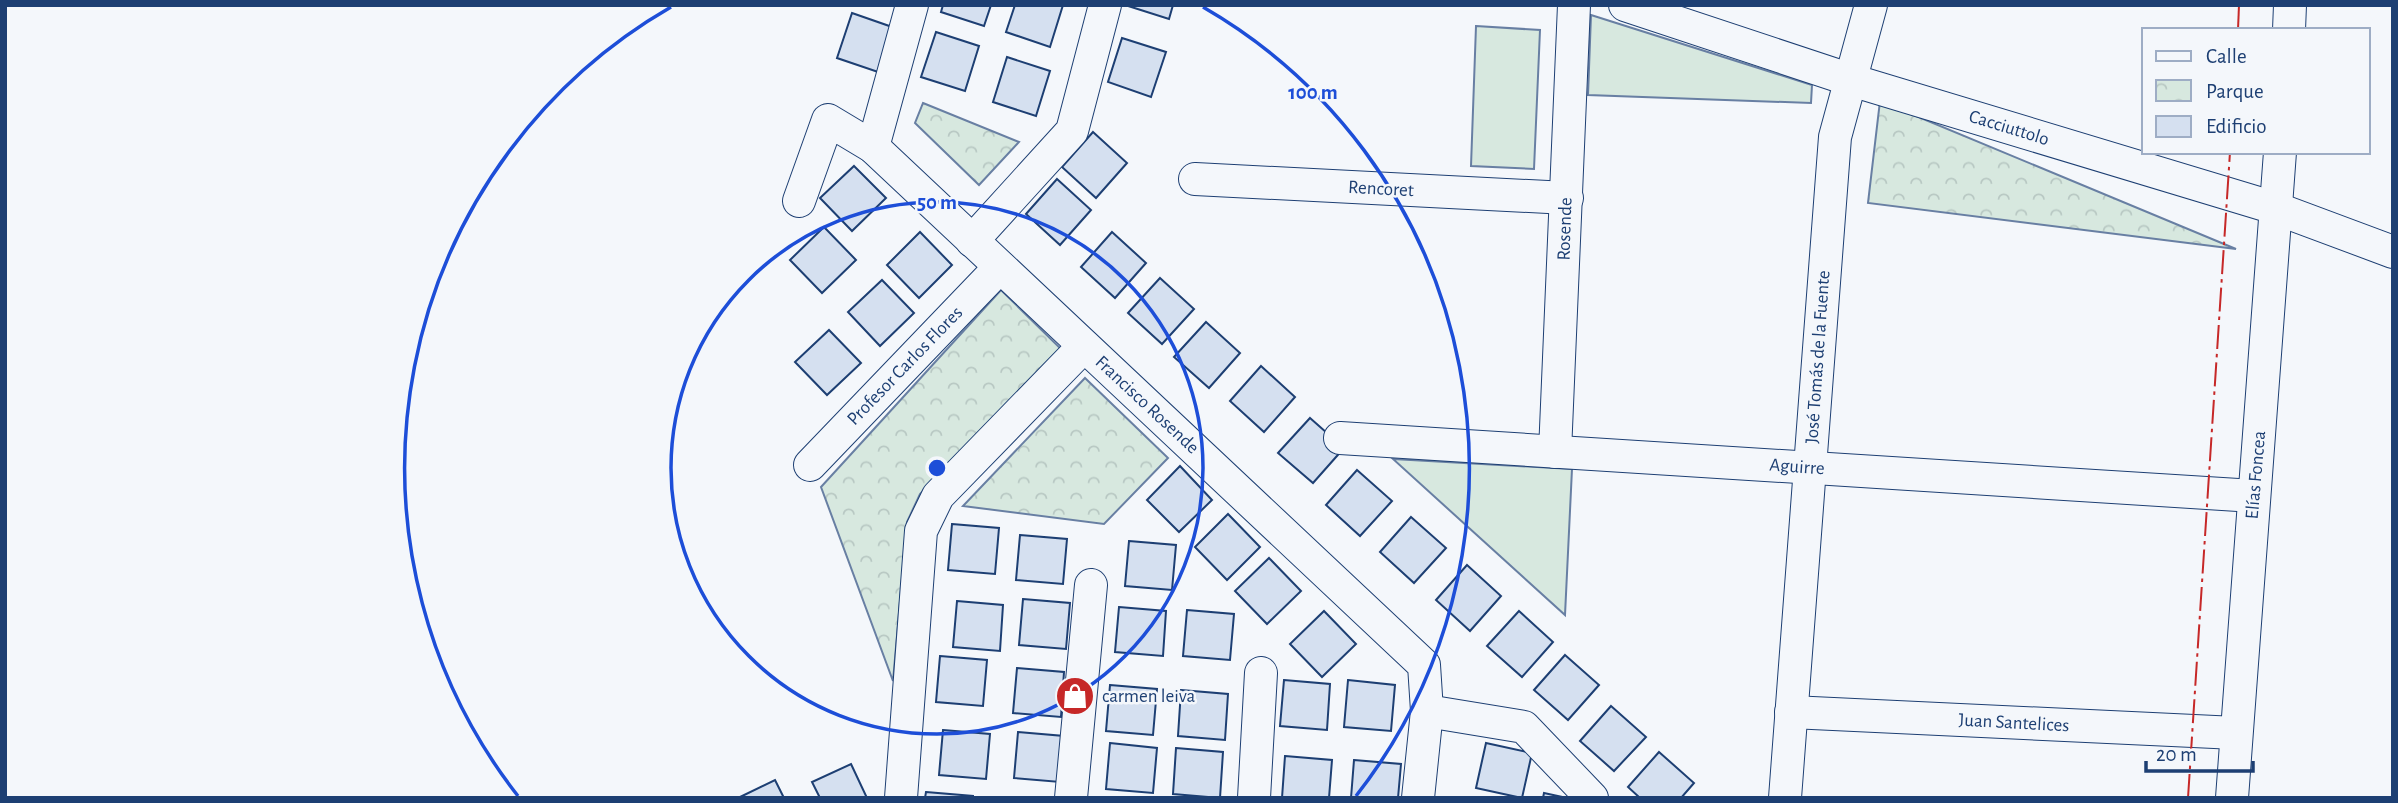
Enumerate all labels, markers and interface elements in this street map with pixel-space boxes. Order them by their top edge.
legend [2142,28,2370,154]
text: Calle [2206,46,2247,67]
text: Parque [2206,81,2264,102]
text: 100 m [1288,82,1338,103]
street label: Cacciuttolo [1967,107,2051,149]
text: Edificio [2206,116,2267,137]
street label: Rencoret [1348,178,1414,200]
text: 50 m [917,192,957,213]
street label: Rosende [1554,197,1576,261]
street label: José Tomás de la Fuente [1802,270,1834,444]
street label: Profesor Carlos Flores [844,303,966,429]
street label: Francisco Rosende [1092,352,1202,458]
street label: Elías Foncea [2243,430,2269,520]
centre of rings [925,456,949,480]
street label: Aguirre [1769,456,1825,478]
shop icon: carmen leiva [1054,675,1096,717]
place label: carmen leiva [1102,687,1196,706]
street label: Juan Santelices [1958,711,2070,735]
scale bar [2146,730,2253,774]
text: 20 m [2156,744,2197,765]

